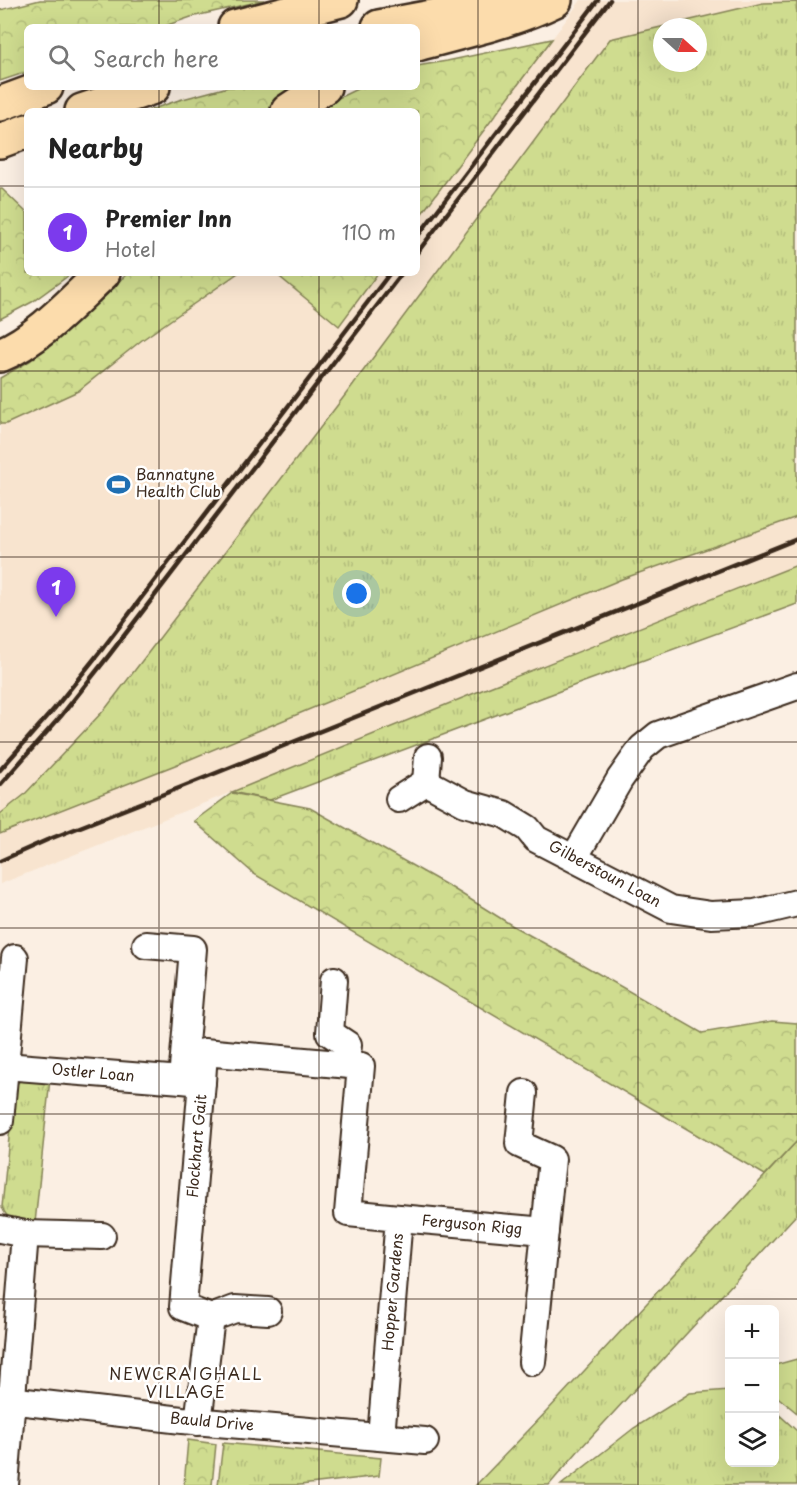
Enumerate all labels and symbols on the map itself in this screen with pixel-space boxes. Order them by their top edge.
north arrow [653,18,707,72]
place label: Bannatyne Health Club [136,462,221,502]
sports icon: Bannatyne Health Club [105,471,131,497]
pin: 1 [36,568,76,617]
your location [342,579,371,608]
street label: Gilberstoun Loan [545,833,666,912]
street label: Ostler Loan [51,1056,136,1087]
street label: Flockhart Gait [180,1093,212,1199]
street label: Ferguson Rigg [421,1208,523,1239]
street label: Hopper Gardens [375,1232,408,1352]
district label: NEWCRAIGHALL VILLAGE [109,1361,263,1403]
street label: Bauld Drive [169,1405,255,1436]

